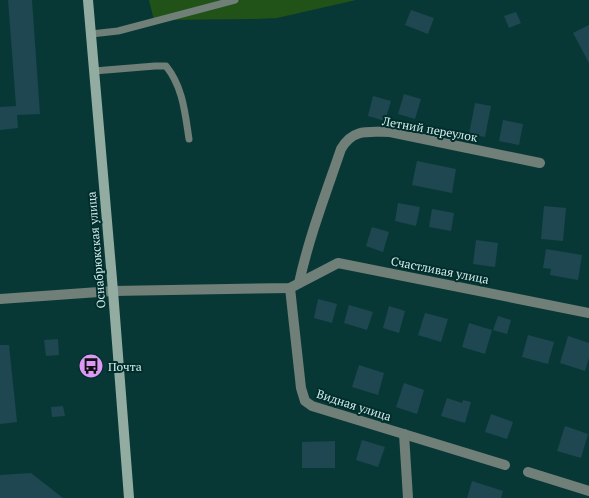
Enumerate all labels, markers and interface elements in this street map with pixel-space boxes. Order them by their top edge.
street label: Летний переулок [380,113,479,145]
street label: Оснабрюкская улица [83,191,109,309]
street label: Счастливая улица [390,253,490,287]
bus stop icon: Почта [78,353,104,379]
place label: Почта [108,359,142,374]
street label: Видная улица [315,386,393,424]

